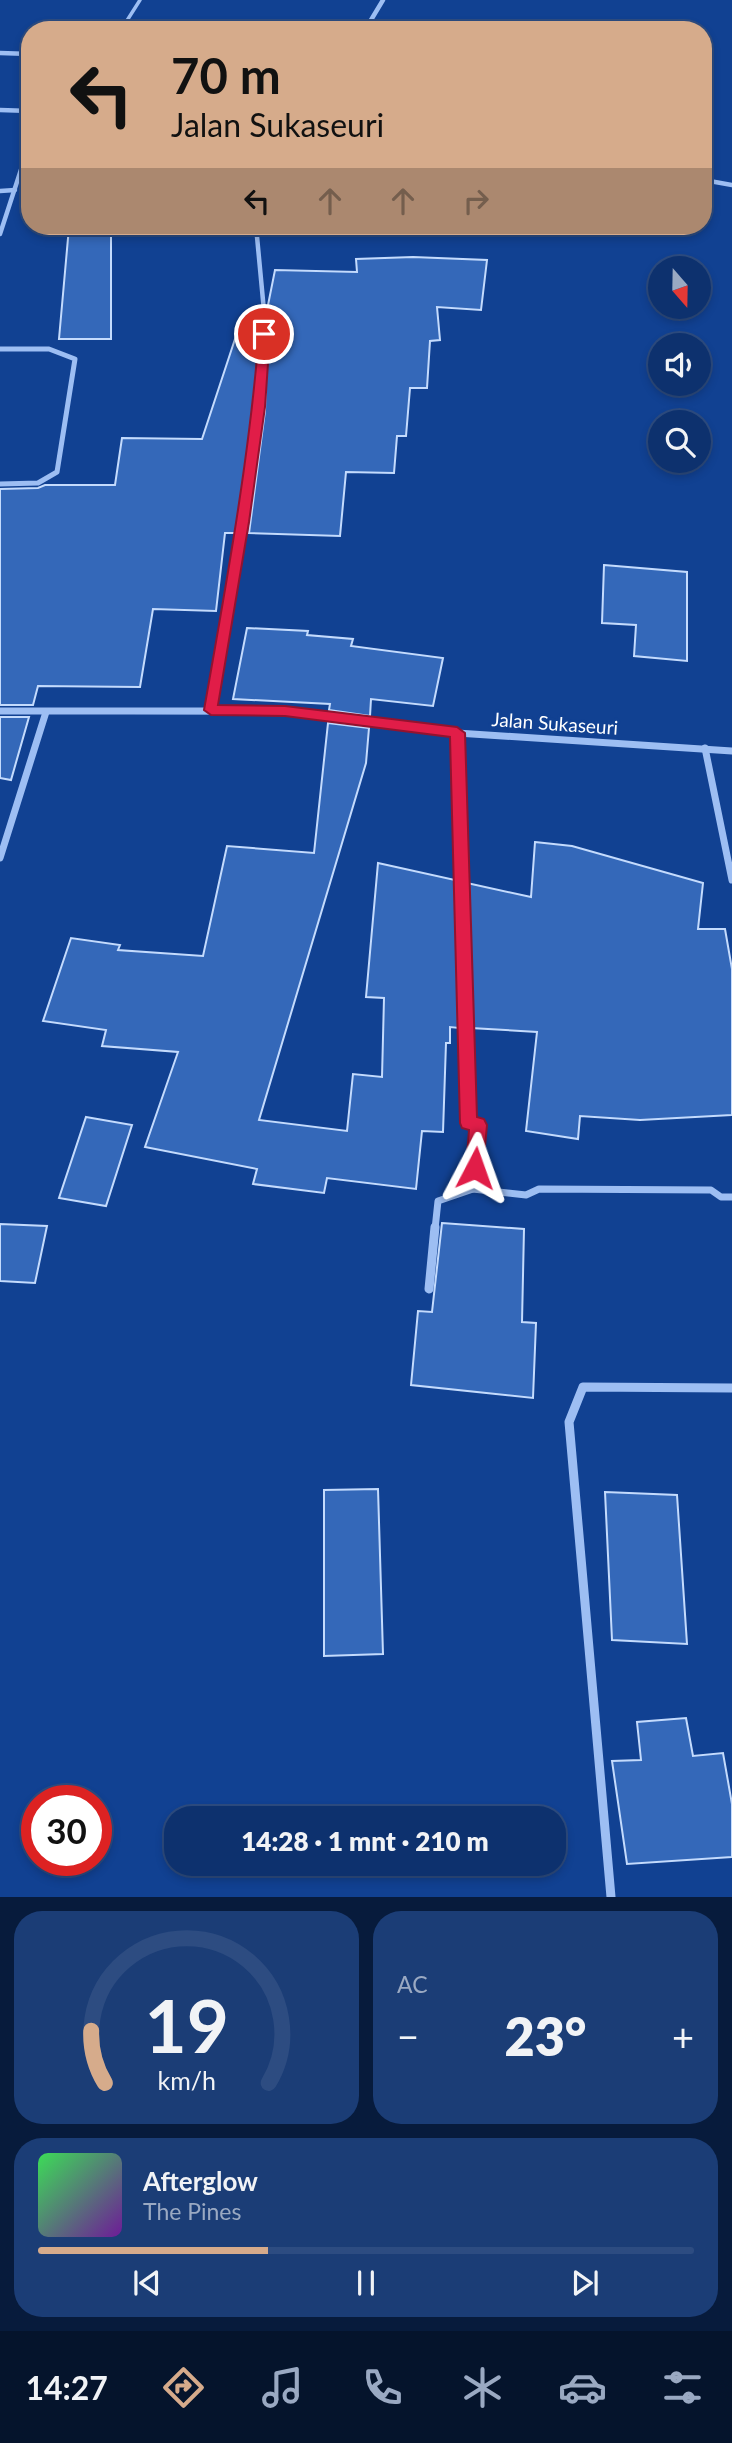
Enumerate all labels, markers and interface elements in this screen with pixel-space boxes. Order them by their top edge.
text: 70 m [171,46,281,104]
icon: left [56,49,147,140]
text: Jalan Sukaseuri [171,105,384,144]
icon: left [238,182,276,220]
icon: ahead [311,182,349,220]
icon: ahead [384,182,422,220]
icon: right [457,182,495,220]
north arrow [648,256,710,318]
map controls [648,256,711,473]
pin [234,304,294,364]
icon: arrive [245,315,283,353]
button: sound [648,333,711,396]
button: search [648,410,711,473]
street label: Jalan Sukaseuri [491,707,619,739]
position arrow [438,1131,512,1205]
speed limit sign: 30 [21,1785,112,1876]
text: 14:28 · 1 mnt · 210 m [241,1825,489,1857]
text: AC [397,1970,428,1998]
text: 19 [144,1982,229,2070]
text: 23° [505,2005,586,2067]
text: − [397,2013,419,2059]
text: + [672,2013,694,2059]
text: km/h [157,2065,216,2095]
text: Afterglow [143,2165,258,2197]
text: The Pines [143,2197,241,2225]
icon: previous [128,2264,166,2302]
icon: pause [347,2264,385,2302]
icon: next [566,2264,604,2302]
icon: directions [159,2363,208,2412]
icon: music [258,2363,307,2412]
icon: phone [358,2363,407,2412]
icon: climate [458,2363,507,2412]
icon: car [558,2363,607,2412]
icon: filters [658,2363,707,2412]
text: 14:27 [25,2368,108,2407]

